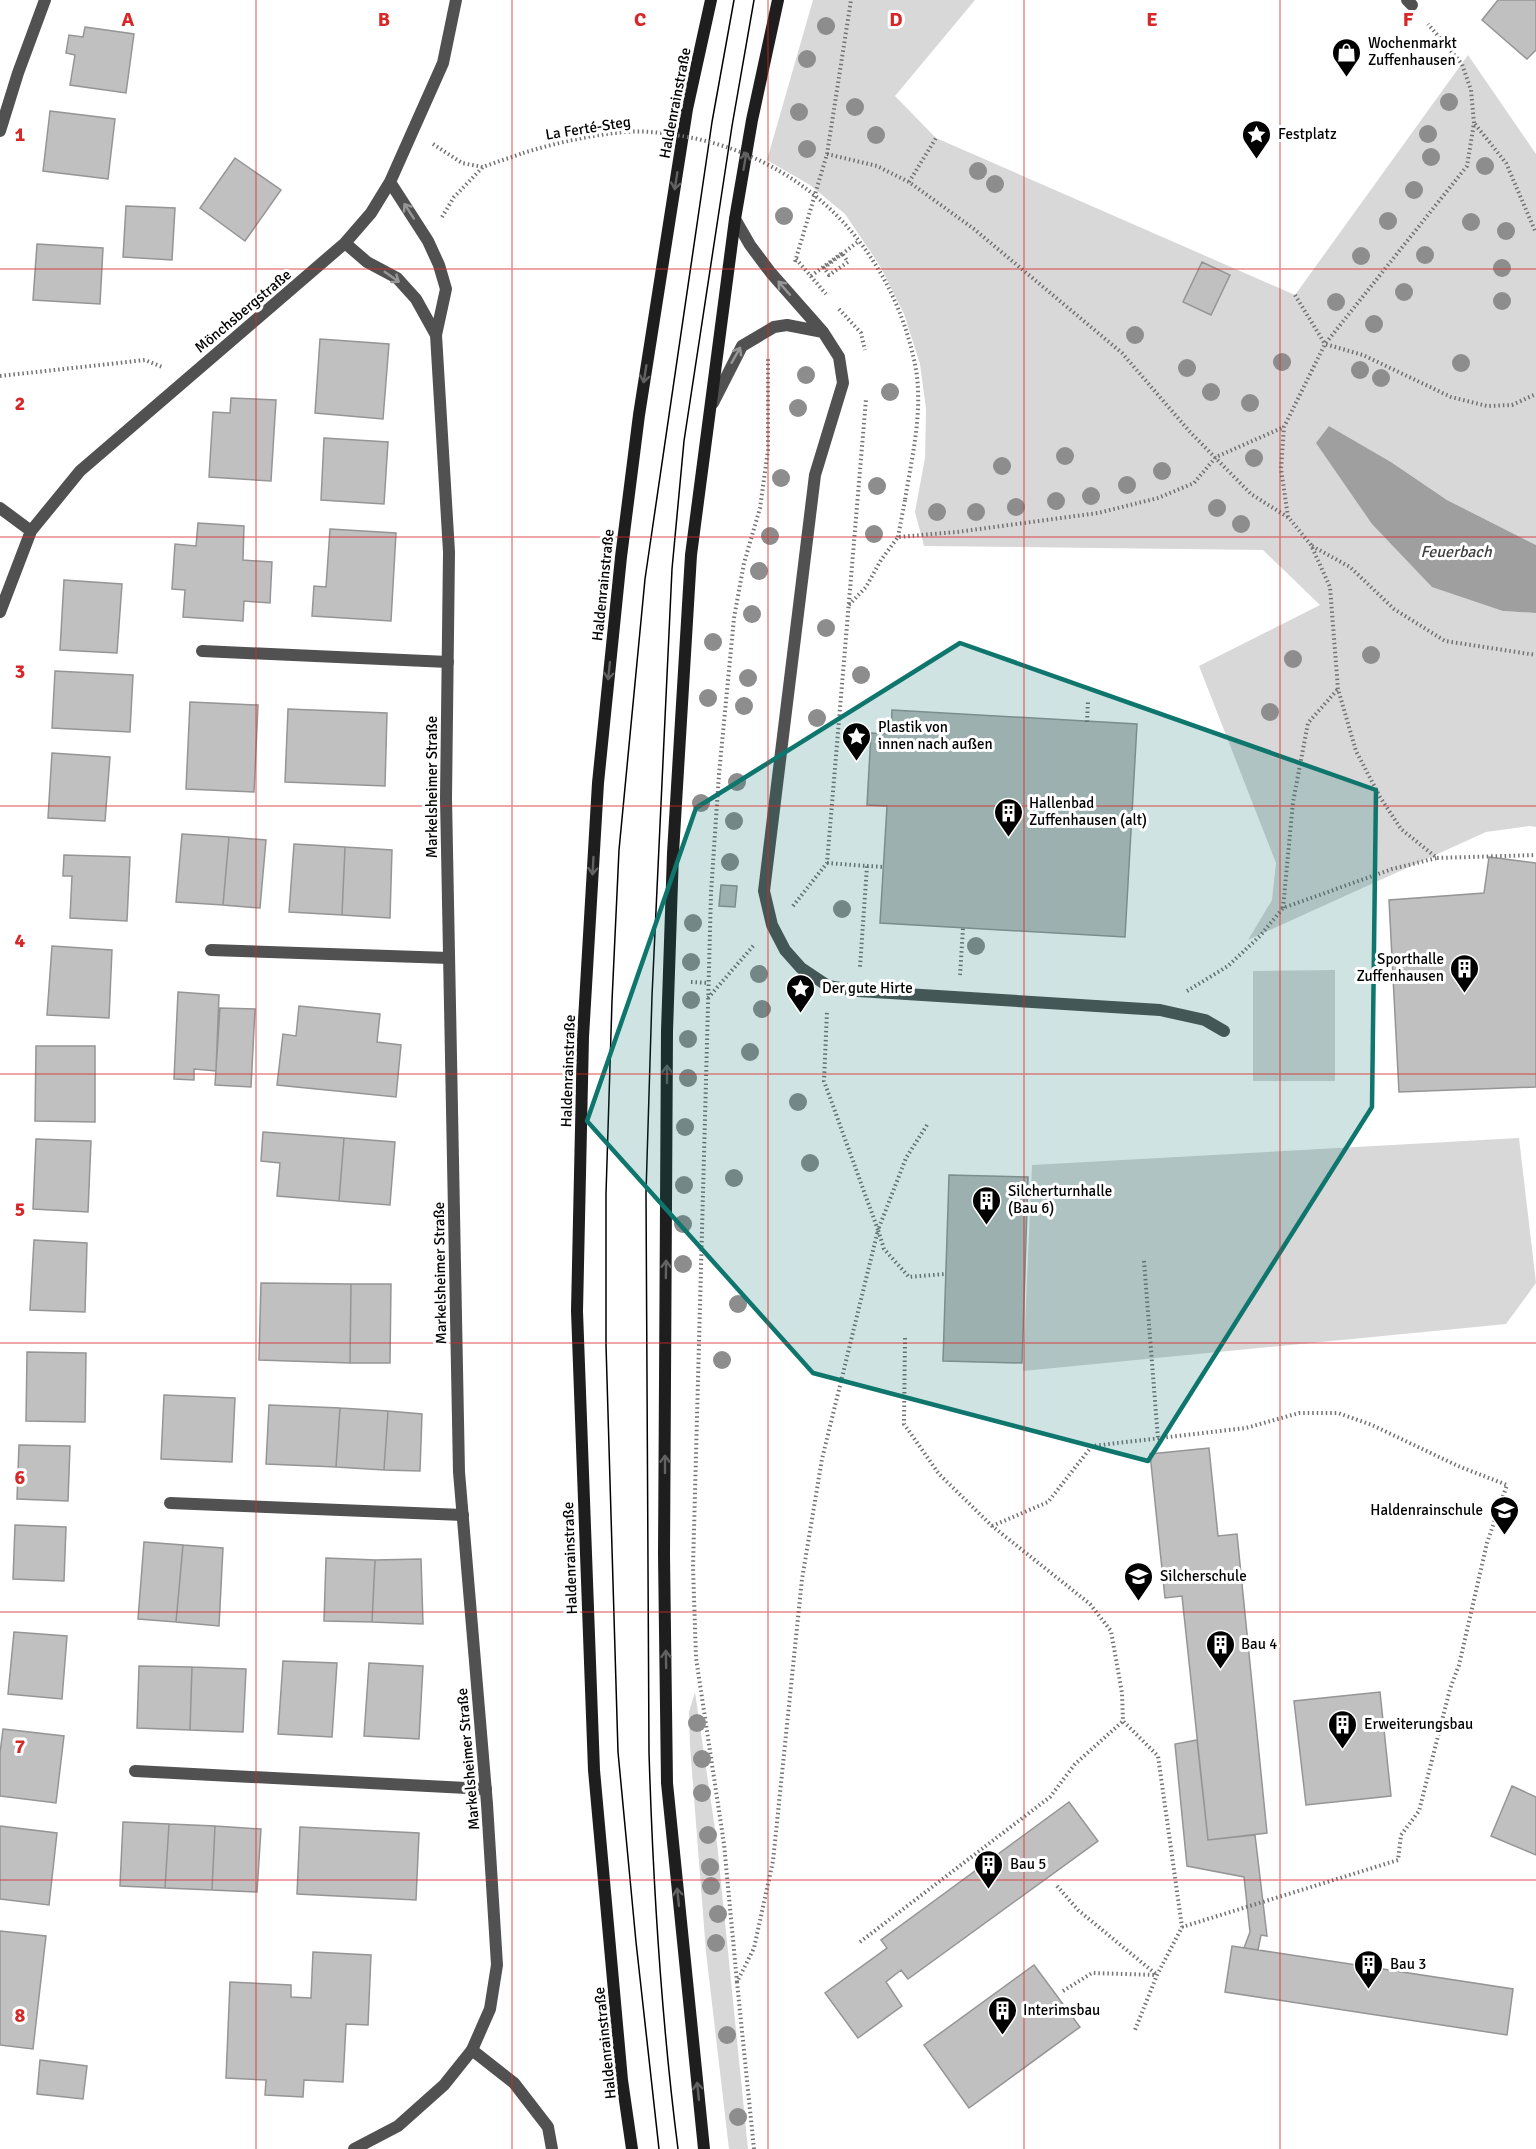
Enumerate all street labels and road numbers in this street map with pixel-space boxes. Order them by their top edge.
street label: Haldenrainstraße [655,46,695,160]
street label: La Ferté-Steg [544,112,632,144]
street label: Mönchsbergstraße [191,265,295,357]
street label: Haldenrainstraße [588,528,618,642]
street label: Markelsheimer Straße [423,716,441,858]
street label: Haldenrainstraße [557,1014,579,1128]
street label: Markelsheimer Straße [430,1202,450,1344]
street label: Haldenrainstraße [559,1501,581,1615]
street label: Markelsheimer Straße [453,1687,483,1831]
street label: Haldenrainstraße [590,1986,620,2100]

